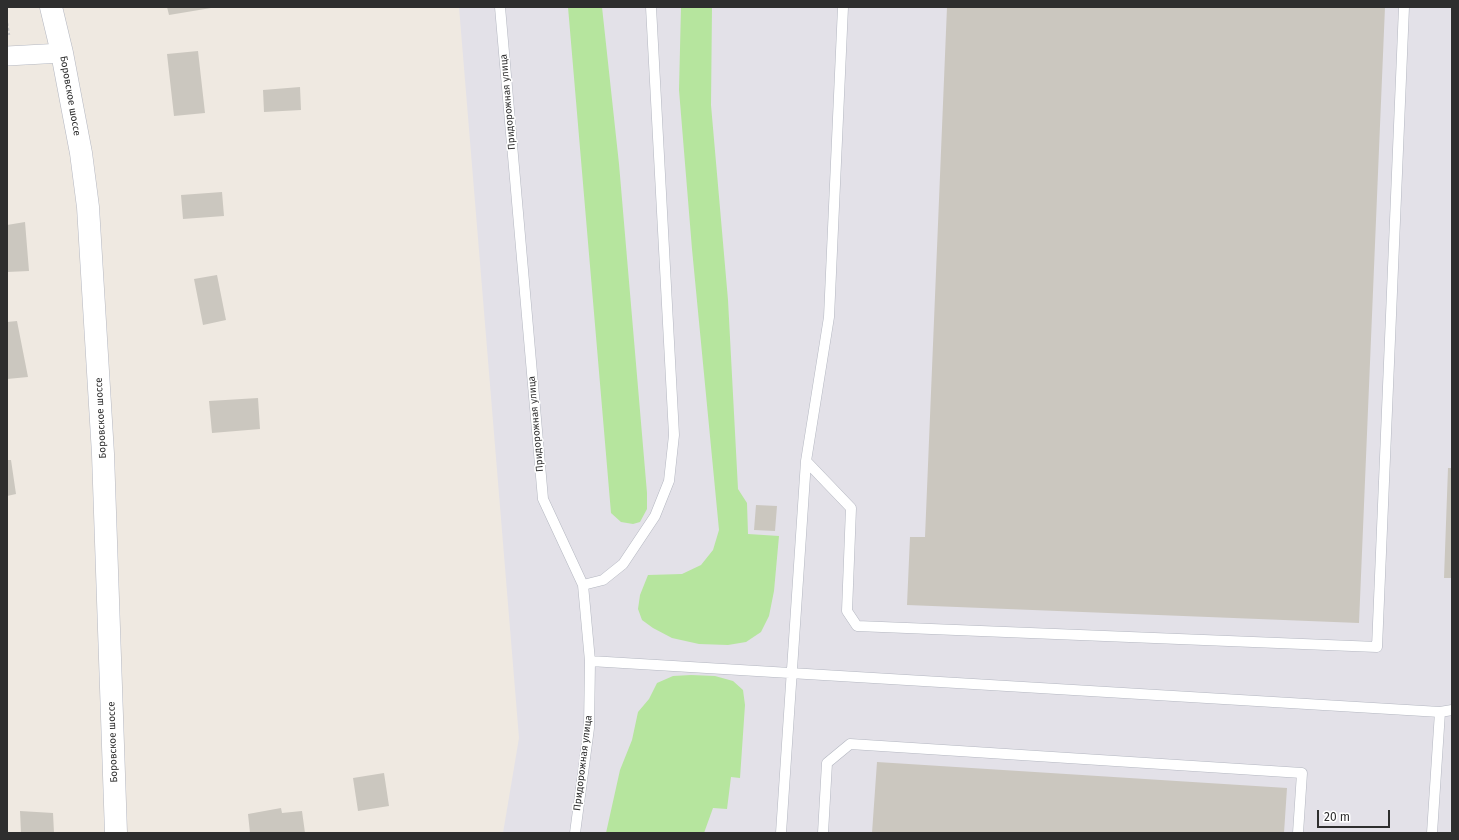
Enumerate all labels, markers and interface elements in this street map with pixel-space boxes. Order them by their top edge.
street label: Придорожная улица [498,53,518,151]
street label: Боровское шоссе [57,55,83,137]
street label: Придорожная улица [526,375,546,473]
street label: Боровское шоссе [93,377,109,459]
street label: Боровское шоссе [106,701,120,783]
street label: Придорожная улица [571,714,595,812]
scale bar [1319,802,1392,828]
text: 20 m [1324,810,1350,824]

